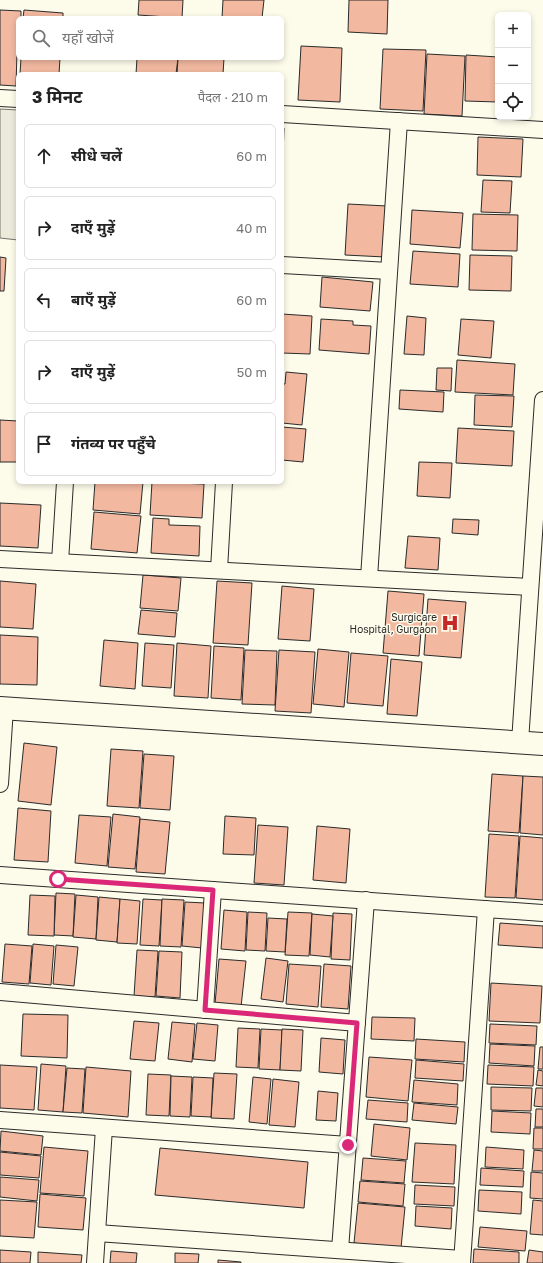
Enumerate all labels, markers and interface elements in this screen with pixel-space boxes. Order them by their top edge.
map controls [495,12,531,120]
button: + [495,12,531,48]
search box [16,16,284,60]
icon: search [30,27,52,49]
text: यहाँ खोजें [62,28,114,46]
button: − [495,48,531,84]
button: locate [495,84,531,120]
text: 3 मिनट [32,86,82,107]
text: पैदल · 210 m [198,89,268,105]
icon: ahead [33,145,55,167]
text: सीधे चलें [71,146,122,164]
text: 60 m [236,148,267,164]
icon: right [33,217,55,239]
text: दाएँ मुड़ें [71,218,115,236]
text: 40 m [236,220,267,236]
icon: left [33,289,55,311]
text: बाएँ मुड़ें [71,290,116,308]
text: 60 m [236,292,267,308]
icon: right [33,361,55,383]
text: दाएँ मुड़ें [71,362,115,380]
text: 50 m [237,364,267,380]
icon: arrive [33,433,55,455]
text: गंतव्य पर पहुँचे [71,434,156,452]
place label: Surgicare Hospital, Gurgaon [350,611,437,635]
hospital icon: Surgicare Hospital, Gurgaon [440,613,460,633]
route start [49,870,67,888]
route end [339,1136,357,1154]

